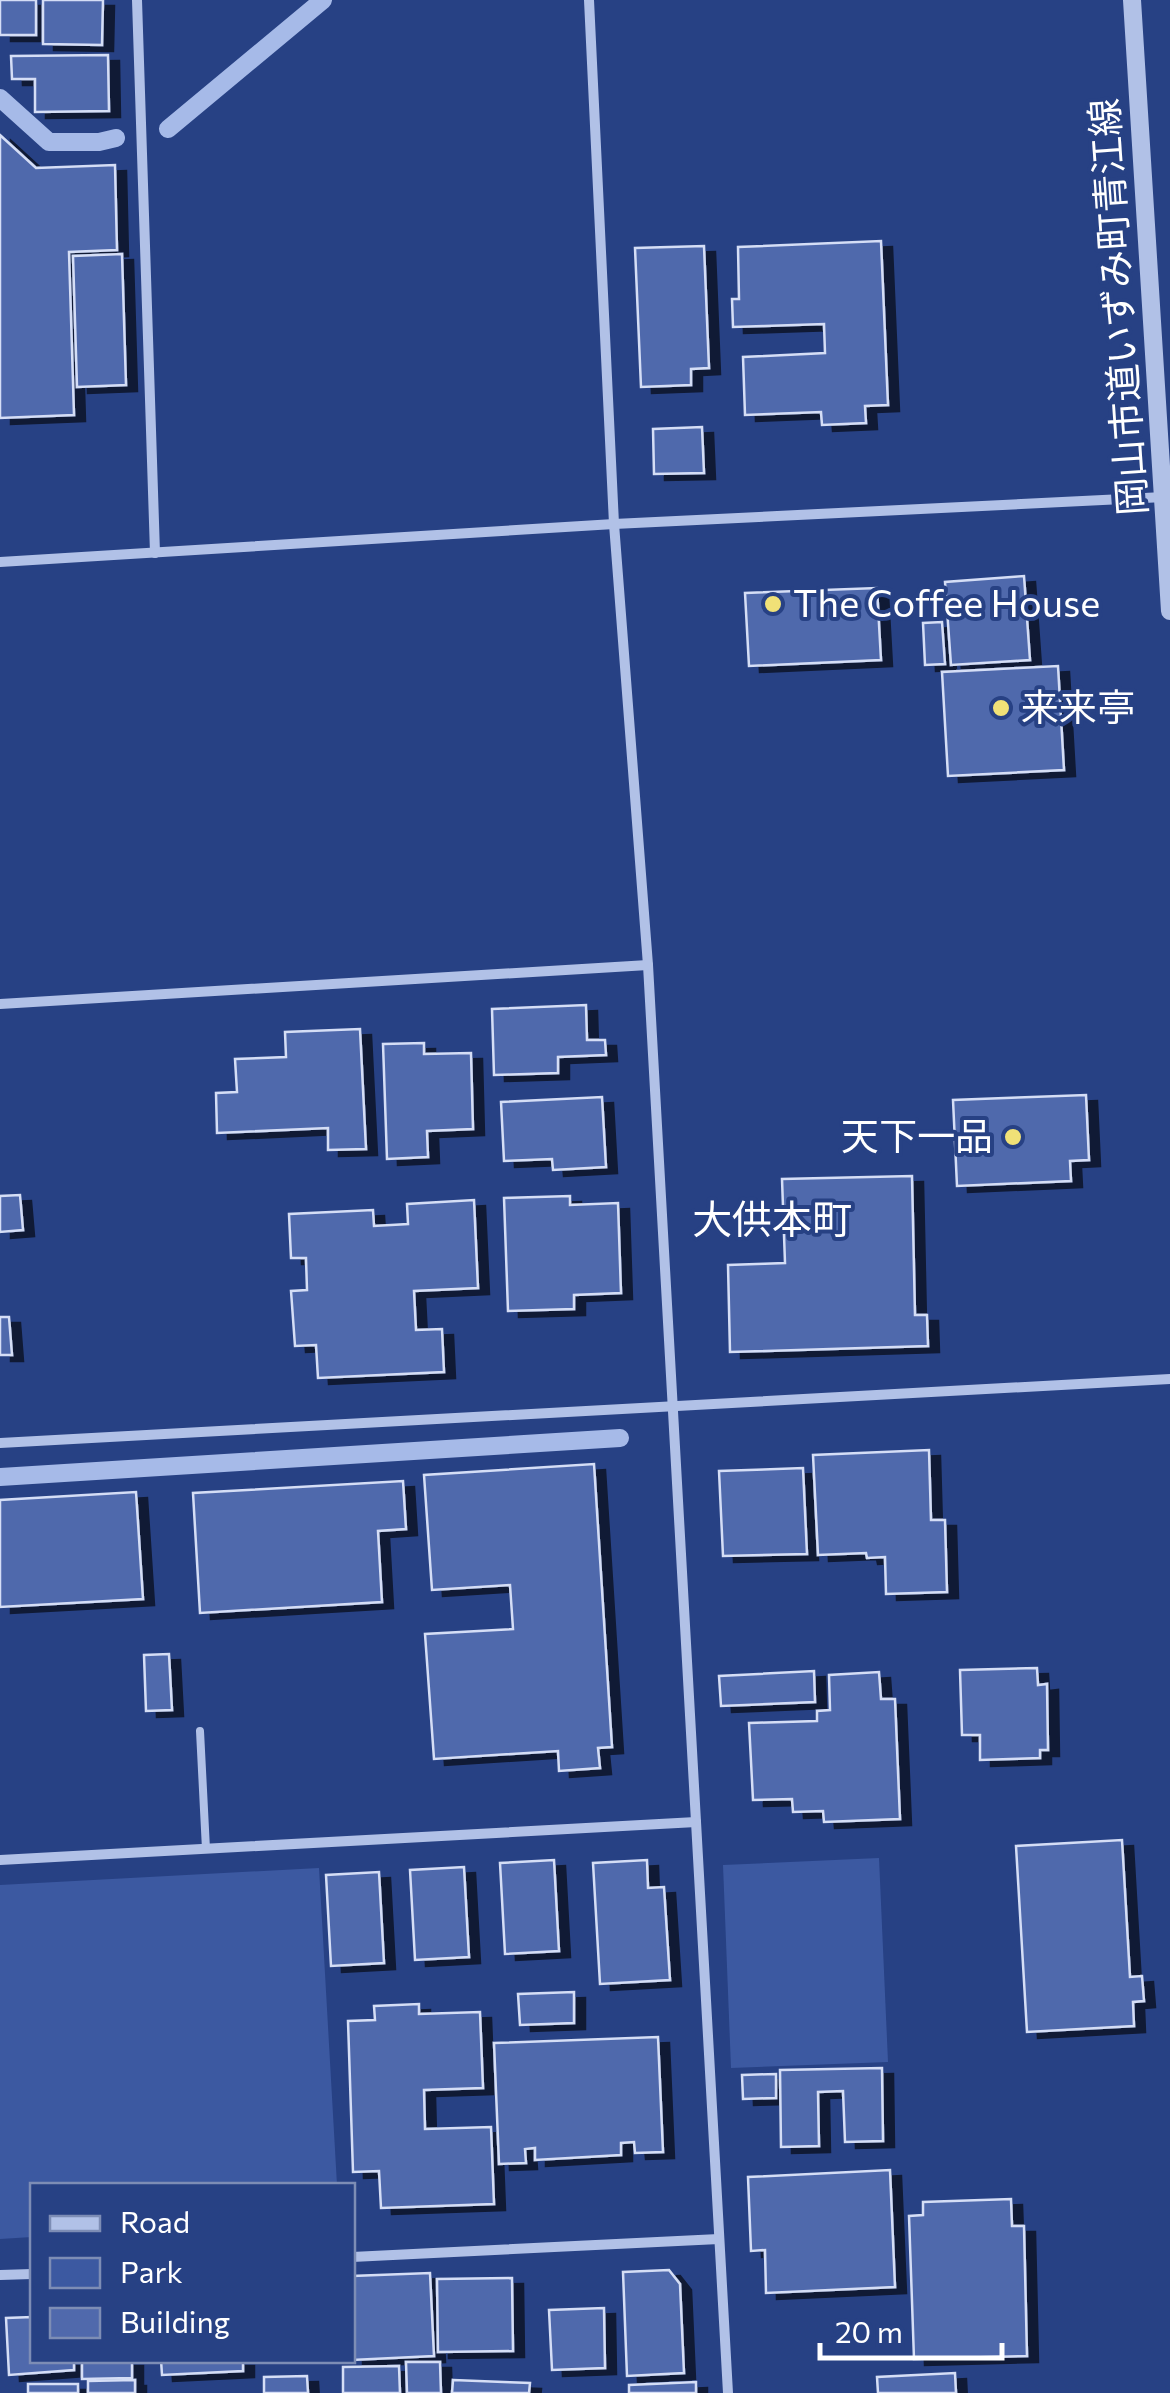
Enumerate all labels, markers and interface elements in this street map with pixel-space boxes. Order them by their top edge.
street label: 岡山市道いずみ町青江線 [1078,97,1155,517]
place label: The Coffee House [793,578,1100,625]
marker: The Coffee House [762,593,784,615]
place label: 来来亭 [1021,682,1135,729]
marker: 来来亭 [990,697,1012,719]
place label: 天下一品 [841,1111,993,1158]
marker: 天下一品 [1002,1126,1024,1148]
district label: 大供本町 [692,1193,852,1242]
legend [30,2183,355,2363]
text: Road [120,2202,190,2239]
text: Park [120,2252,183,2289]
scale bar [820,2298,1002,2360]
text: Building [120,2302,230,2339]
text: 20 m [835,2312,903,2349]

